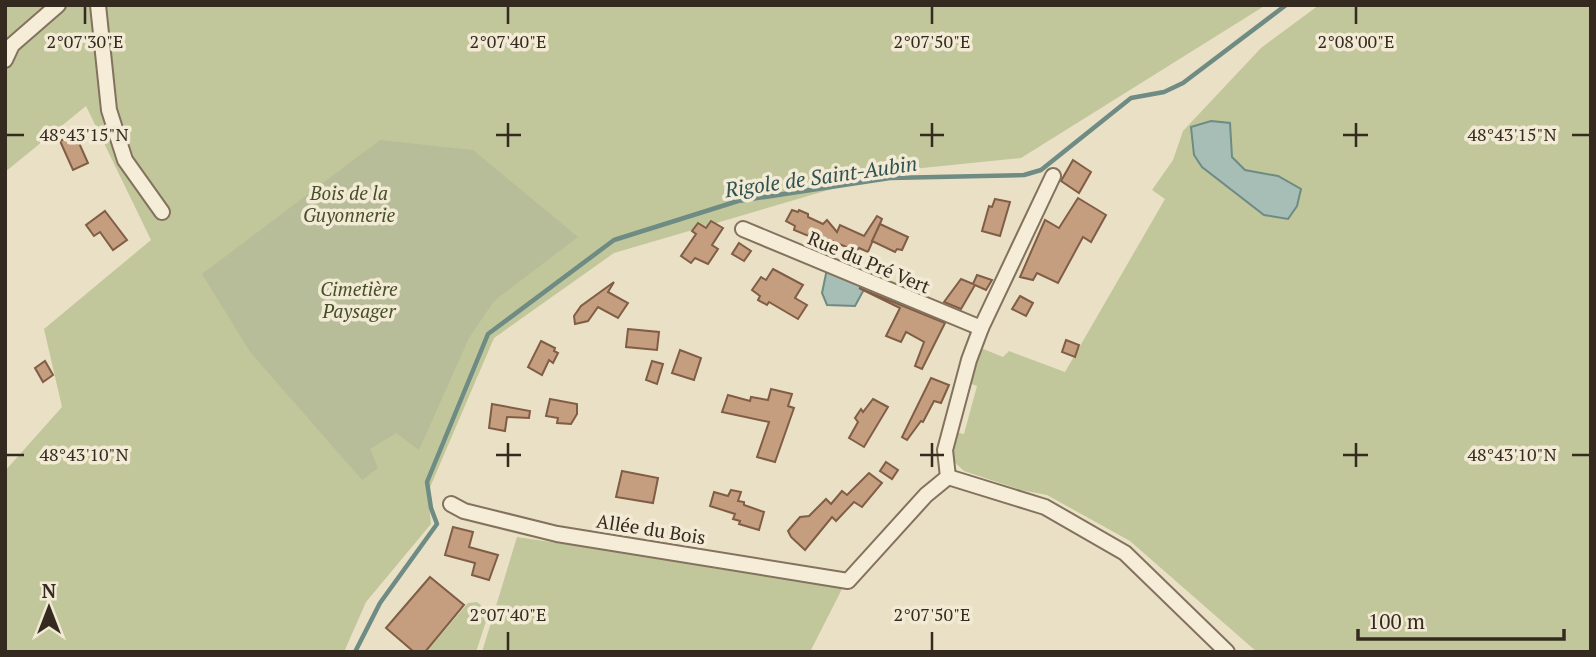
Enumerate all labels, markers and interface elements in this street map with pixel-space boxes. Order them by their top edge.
text: 2°07'30"E [47,29,123,53]
text: 2°07'40"E [470,29,546,53]
text: 2°07'50"E [894,29,970,53]
text: 2°08'00"E [1318,29,1394,53]
text: 48°43'15"N [39,122,129,146]
text: 48°43'15"N [1467,122,1557,146]
water label: Rigole de Saint-Aubin [722,149,919,204]
park label: Bois de la Guyonnerie [303,180,395,227]
street label: Rue du Pré Vert [804,225,934,299]
park label: Cimetière Paysager [320,276,398,323]
text: 48°43'10"N [39,442,129,466]
text: 48°43'10"N [1467,442,1557,466]
street label: Allée du Bois [595,508,708,549]
north arrow [14,573,84,643]
text: N [42,578,57,603]
scale bar [1358,598,1564,642]
text: 2°07'40"E [470,602,546,626]
text: 2°07'50"E [894,602,970,626]
text: 100 m [1368,607,1425,635]

